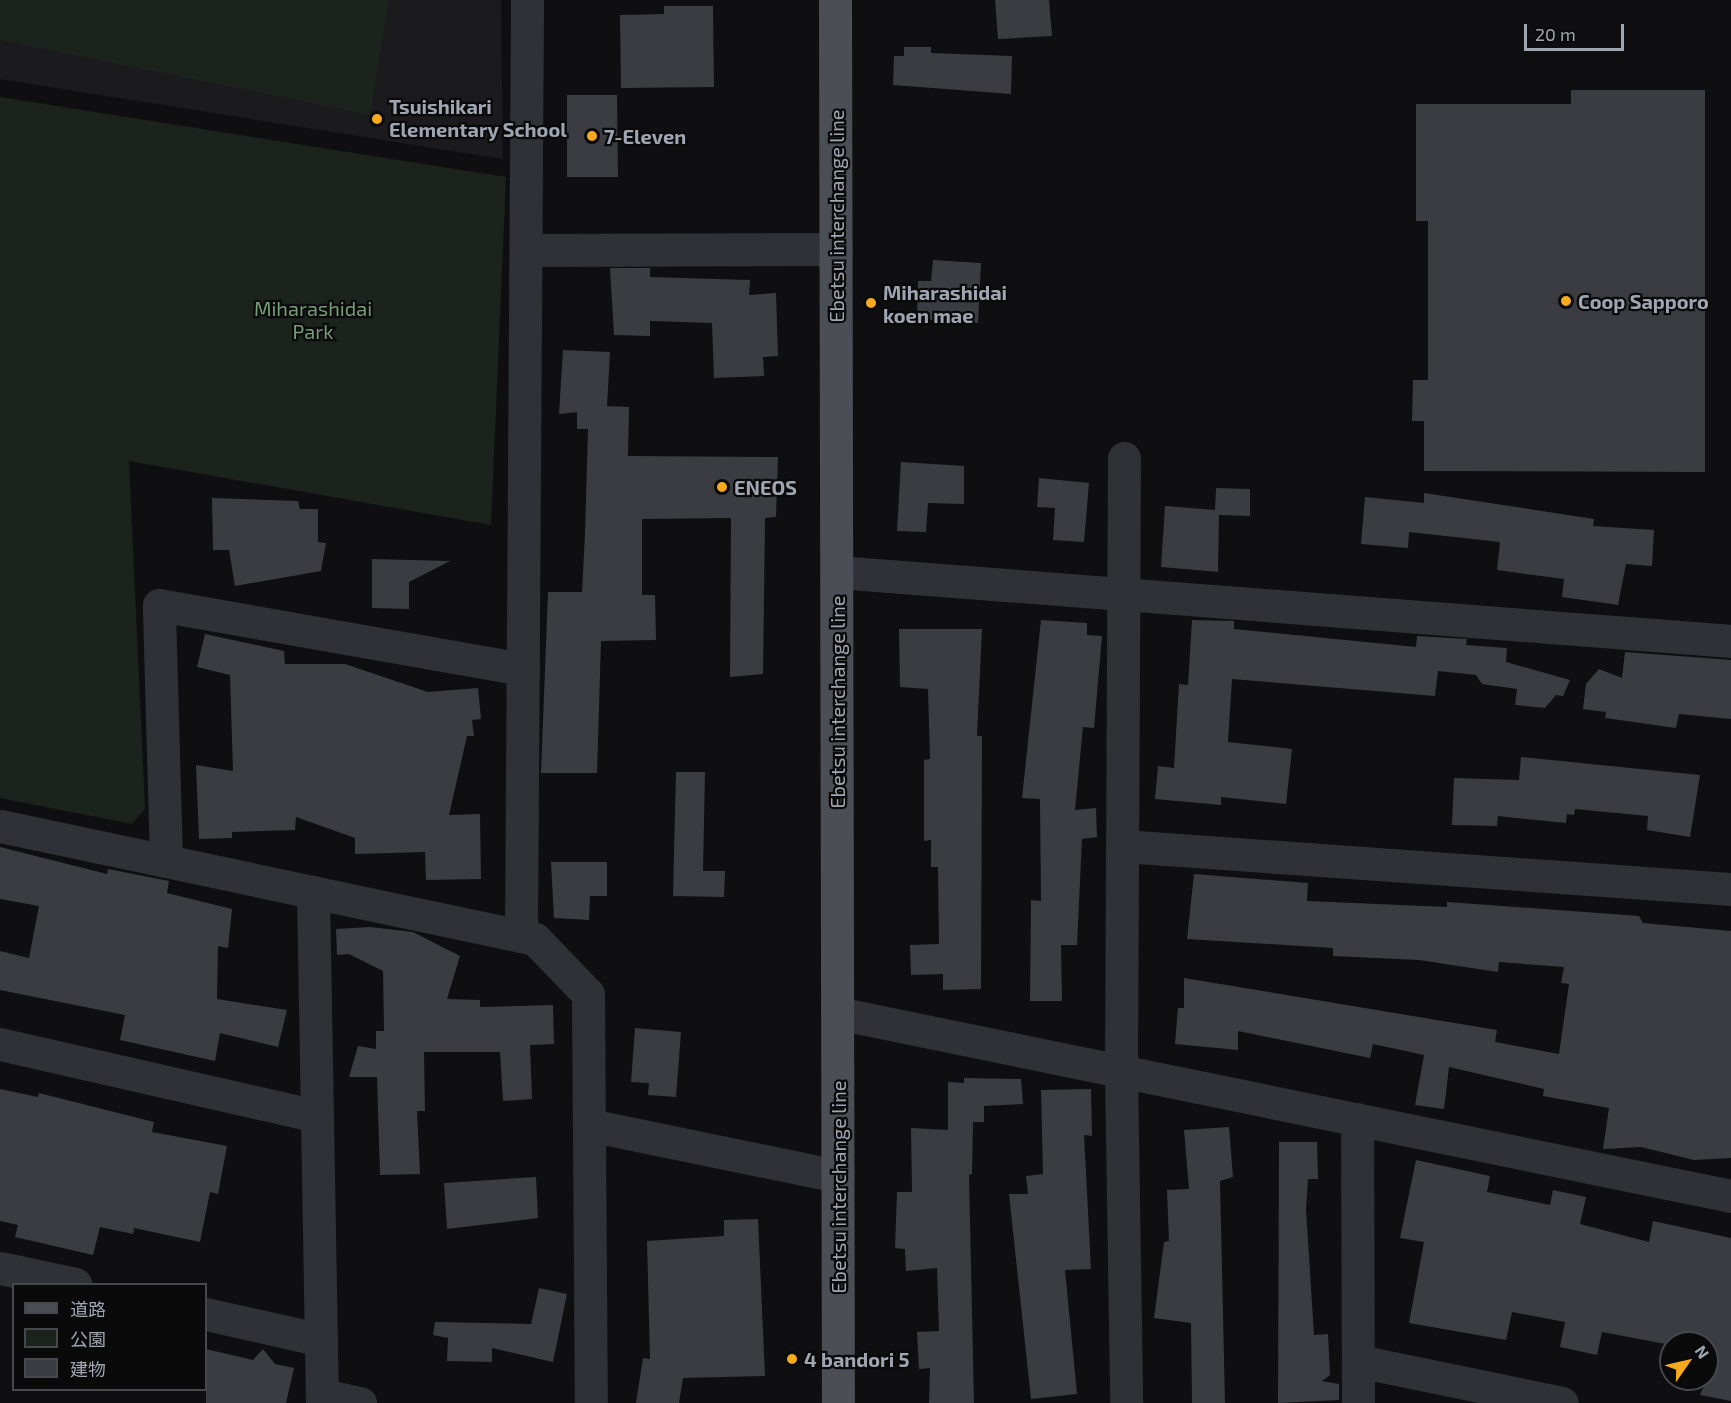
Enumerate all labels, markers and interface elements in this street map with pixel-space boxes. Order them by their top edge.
scale bar [1527,12,1628,50]
text: 20 m [1535,23,1576,45]
place label: Tsuishikari Elementary School [389,95,567,142]
street label: Ebetsu interchange line [824,109,848,323]
marker: Tsuishikari Elementary School [370,112,384,126]
place label: 7-Eleven [604,124,686,148]
marker: 7-Eleven [585,129,599,143]
place label: Miharashidai koen mae [883,280,1007,327]
place label: Coop Sapporo [1578,289,1709,313]
marker: Coop Sapporo [1559,294,1573,308]
park label: Miharashidai Park [254,296,372,343]
marker: Miharashidai koen mae [864,296,878,310]
place label: ENEOS [734,475,797,499]
marker: ENEOS [715,480,729,494]
street label: Ebetsu interchange line [825,595,849,809]
street label: Ebetsu interchange line [826,1080,850,1294]
legend [12,1283,207,1391]
text: 道路 [70,1298,106,1320]
text: 公園 [70,1328,106,1350]
north arrow [1659,1331,1719,1391]
text: N [1692,1342,1714,1362]
place label: 4 bandori 5 [804,1347,910,1371]
marker: 4 bandori 5 [785,1352,799,1366]
text: 建物 [70,1358,106,1380]

